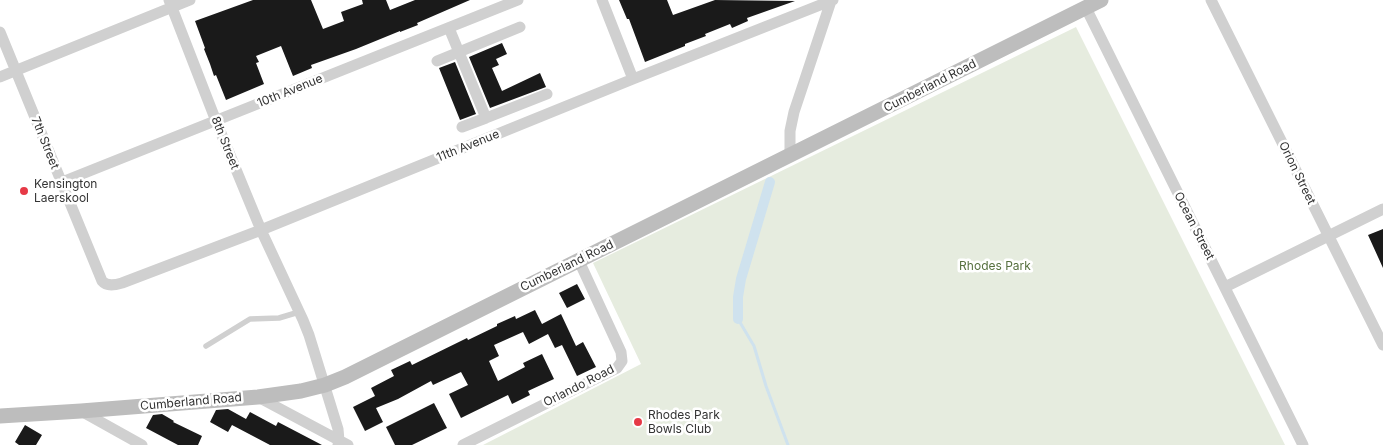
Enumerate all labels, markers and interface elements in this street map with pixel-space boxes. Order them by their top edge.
street label: Cumberland Road [881,56,979,116]
street label: 10th Avenue [255,71,325,111]
street label: 8th Street [208,114,242,172]
street label: 7th Street [28,115,62,171]
street label: 11th Avenue [434,127,502,165]
street label: Orion Street [1276,139,1318,207]
place label: Kensington Laerskool [34,177,97,205]
marker: Kensington Laerskool [18,185,30,197]
street label: Ocean Street [1171,190,1217,262]
street label: Cumberland Road [518,237,616,295]
park label: Rhodes Park [959,259,1031,273]
street label: Orlando Road [541,362,617,410]
street label: Cumberland Road [140,390,242,414]
place label: Rhodes Park Bowls Club [648,408,720,436]
marker: Rhodes Park Bowls Club [632,416,644,428]

